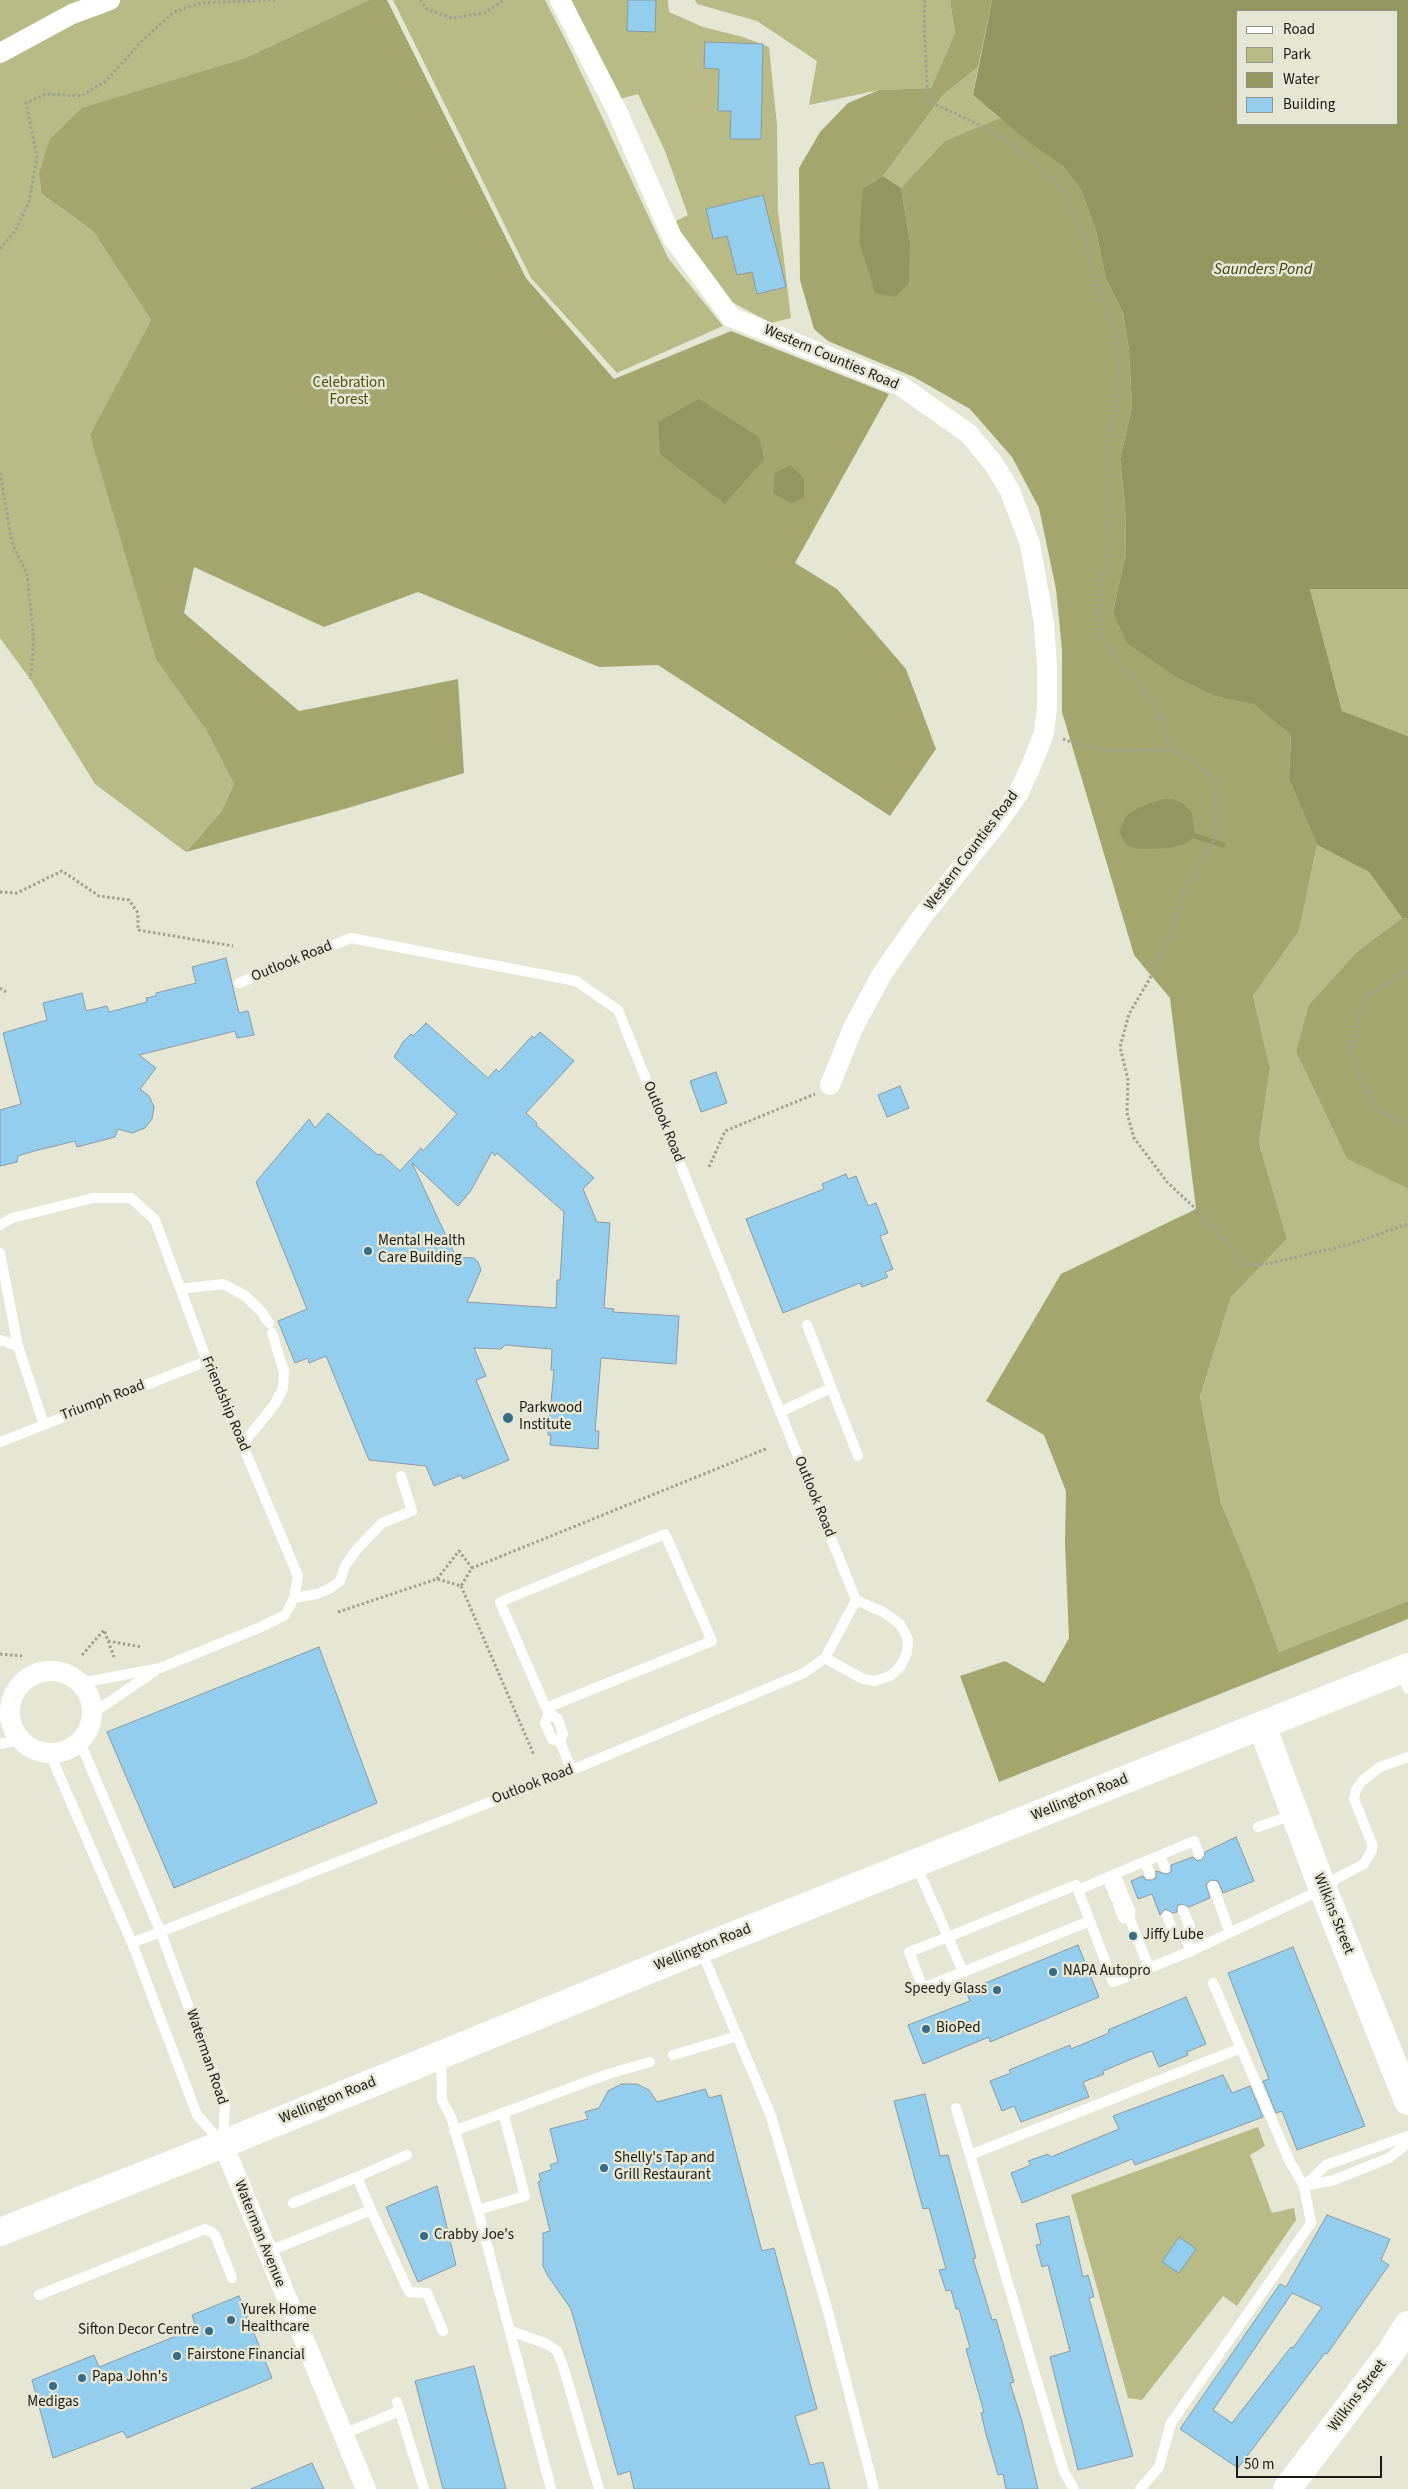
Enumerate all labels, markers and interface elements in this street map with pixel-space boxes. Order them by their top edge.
legend [1236,10,1398,125]
text: Road [1283,19,1315,40]
text: Park [1283,44,1311,65]
text: Water [1283,69,1319,90]
text: Building [1283,94,1335,115]
water label: Saunders Pond [1214,260,1312,280]
street label: Western Counties Road [761,321,901,395]
park label: Celebration Forest [313,375,385,410]
street label: Western Counties Road [921,788,1023,914]
street label: Outlook Road [249,938,335,986]
street label: Outlook Road [639,1079,687,1165]
place label: Mental Health Care Building [378,1233,465,1268]
marker: Mental Health Care Building [362,1245,374,1257]
street label: Friendship Road [197,1354,253,1454]
street label: Triumph Road [58,1377,148,1425]
place label: Parkwood Institute [519,1400,582,1435]
marker: Parkwood Institute [501,1411,515,1425]
street label: Outlook Road [790,1454,838,1540]
street label: Outlook Road [490,1761,576,1809]
street label: Wellington Road [1029,1770,1131,1826]
street label: Wilkins Street [1309,1871,1357,1957]
street label: Wellington Road [652,1920,754,1976]
place label: Jiffy Lube [1143,1927,1204,1945]
marker: Jiffy Lube [1127,1930,1139,1942]
place label: NAPA Autopro [1063,1963,1151,1981]
marker: NAPA Autopro [1047,1966,1059,1978]
place label: Speedy Glass [904,1981,987,1999]
marker: Speedy Glass [991,1984,1003,1996]
street label: Waterman Road [181,2007,231,2107]
place label: BioPed [936,2020,981,2038]
marker: BioPed [920,2023,932,2035]
street label: Wellington Road [277,2073,379,2129]
place label: Shelly's Tap and Grill Restaurant [614,2150,715,2185]
marker: Shelly's Tap and Grill Restaurant [598,2162,610,2174]
street label: Waterman Avenue [229,2178,289,2290]
place label: Crabby Joe's [434,2227,514,2245]
marker: Crabby Joe's [418,2230,430,2242]
place label: Yurek Home Healthcare [241,2302,316,2337]
marker: Yurek Home Healthcare [225,2314,237,2326]
place label: Sifton Decor Centre [78,2322,199,2340]
marker: Sifton Decor Centre [203,2325,215,2337]
place label: Fairstone Financial [187,2347,305,2365]
marker: Fairstone Financial [171,2350,183,2362]
street label: Wilkins Street [1325,2356,1391,2436]
place label: Papa John's [92,2369,167,2387]
marker: Papa John's [76,2372,88,2384]
marker: Medigas [47,2380,59,2392]
place label: Medigas [27,2394,79,2412]
scale bar [1238,2446,1384,2478]
text: 50 m [1244,2454,1274,2475]

